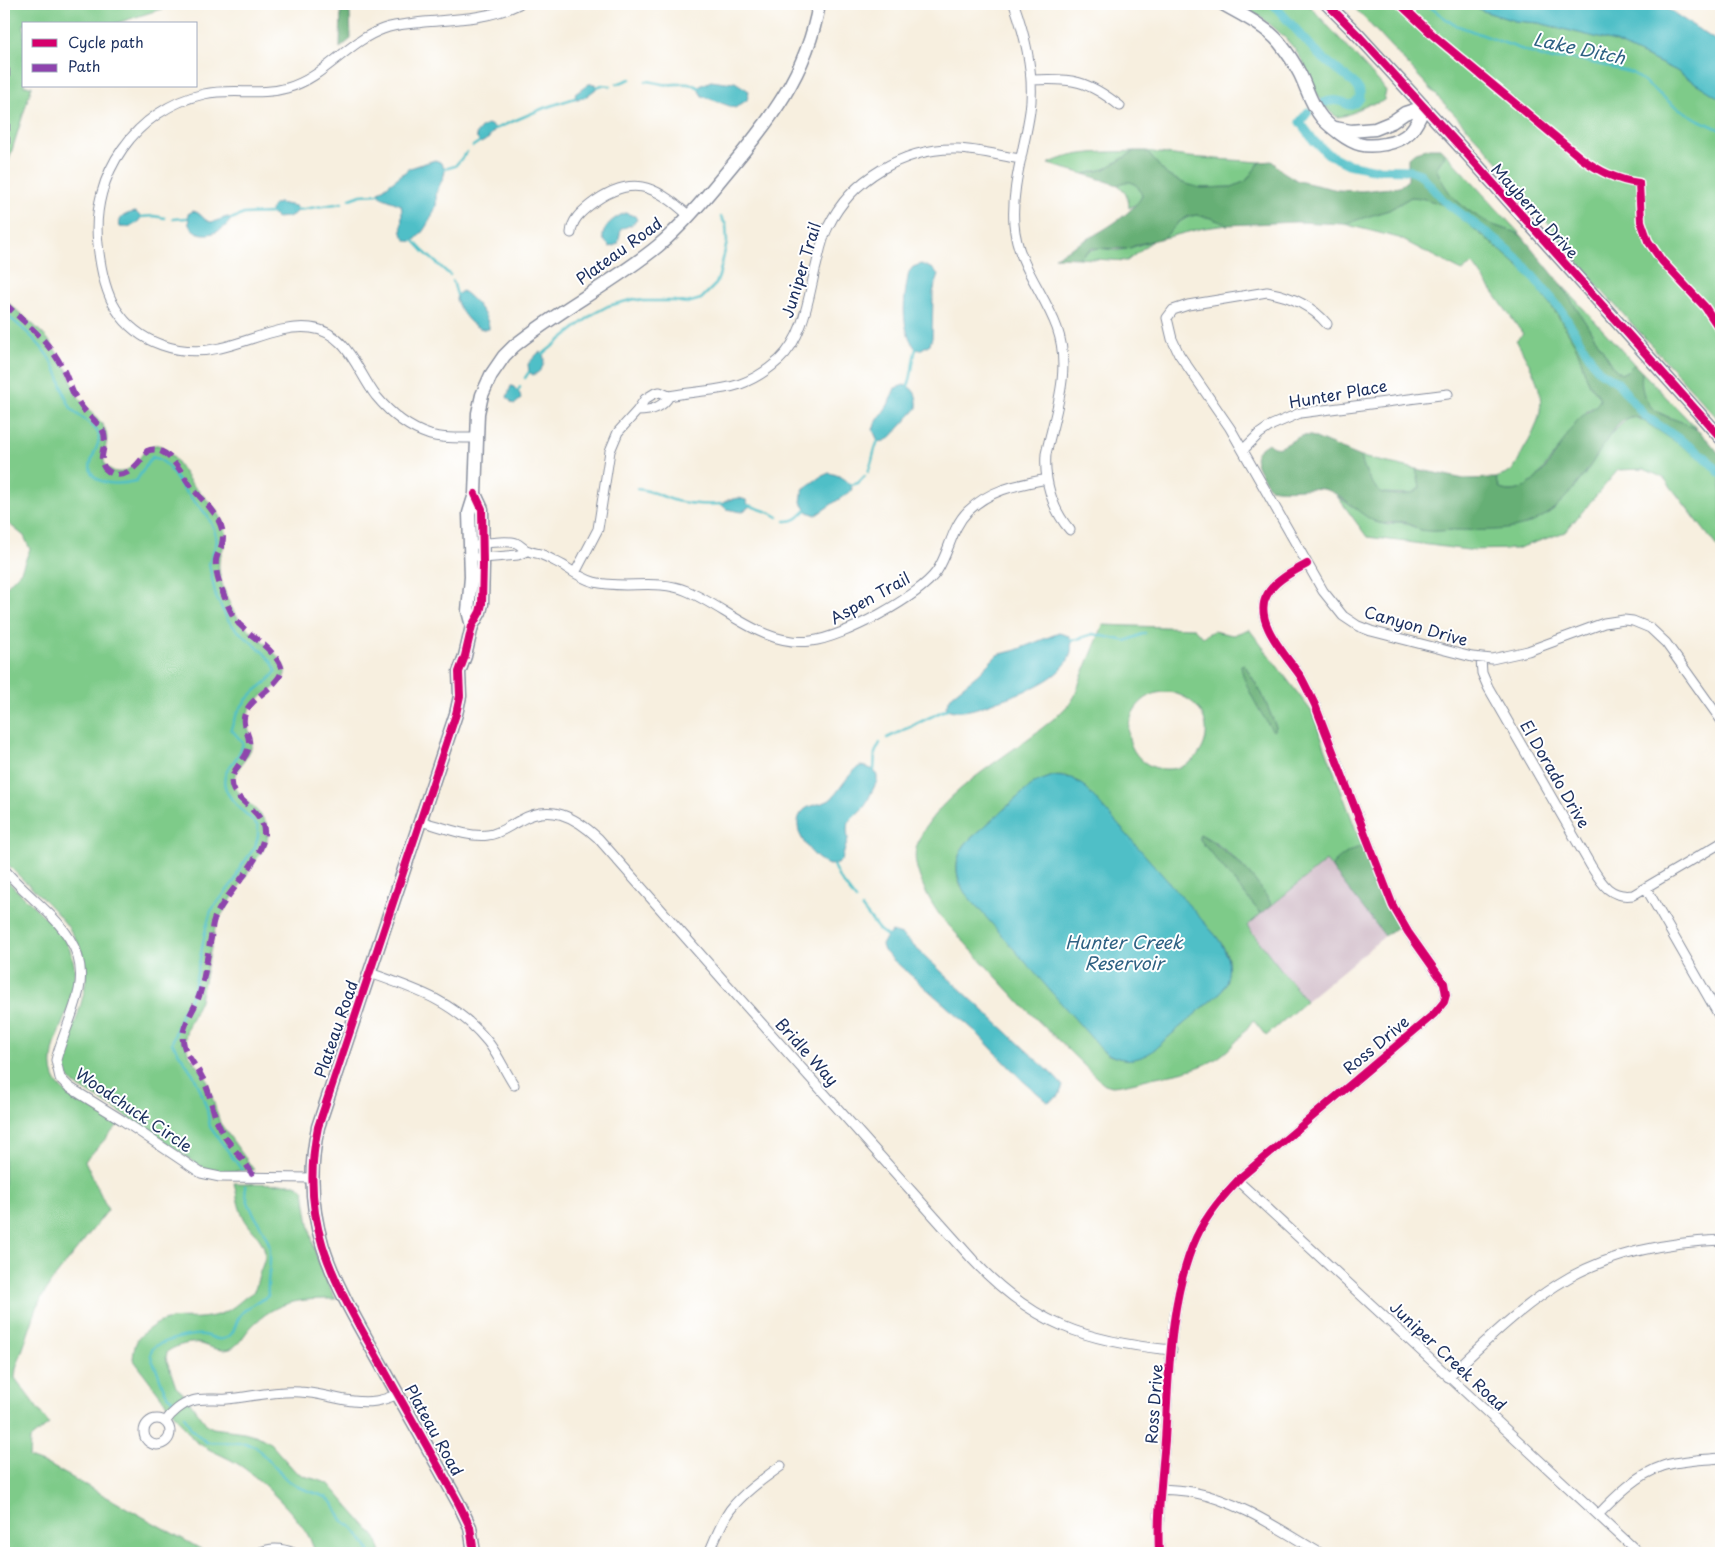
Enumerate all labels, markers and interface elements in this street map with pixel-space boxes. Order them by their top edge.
legend [22,22,198,88]
water label: Lake Ditch [1531,25,1628,71]
text: Cycle path [68,30,144,53]
text: Path [68,54,100,77]
street label: Mayberry Drive [1486,157,1585,263]
street label: Plateau Road [570,211,667,290]
street label: Juniper Trail [774,219,826,321]
street label: Hunter Place [1287,373,1389,413]
street label: Aspen Trail [825,565,914,629]
street label: Canyon Drive [1362,599,1471,651]
street label: El Dorado Drive [1515,715,1597,832]
water label: Hunter Creek Reservoir [1065,928,1184,976]
street label: Plateau Road [307,977,363,1081]
street label: Ross Drive [1337,1009,1414,1079]
street label: Bridle Way [771,1012,845,1091]
street label: Woodchuck Circle [71,1061,198,1157]
street label: Juniper Creek Road [1385,1295,1512,1416]
street label: Ross Drive [1138,1363,1168,1445]
street label: Plateau Road [400,1379,470,1480]

